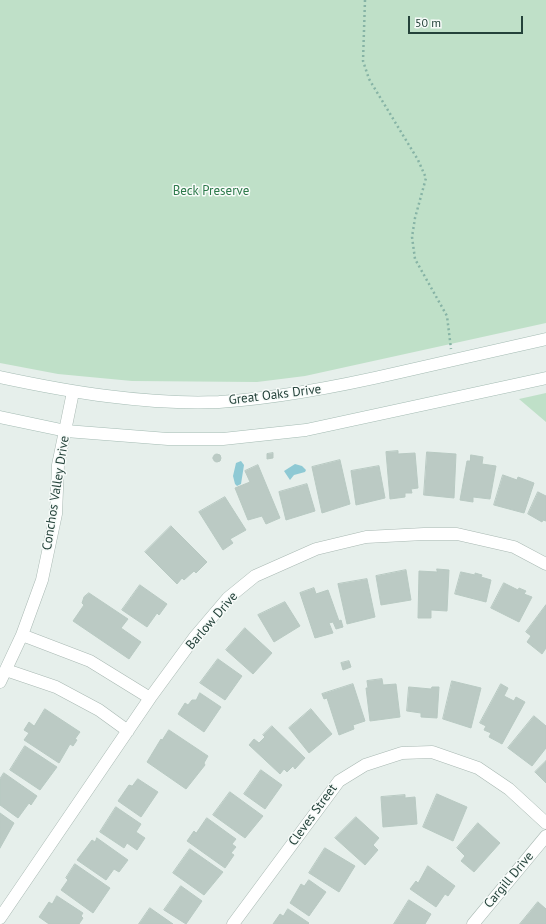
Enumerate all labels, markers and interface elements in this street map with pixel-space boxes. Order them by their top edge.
scale bar [410,8,525,34]
text: 50 m [415,15,441,30]
park label: Beck Preserve [173,183,249,199]
street label: Great Oaks Drive [228,382,322,408]
street label: Conchos Valley Drive [39,435,73,551]
street label: Barlow Drive [183,589,241,653]
street label: Cleves Street [285,781,341,849]
street label: Cargill Drive [481,849,537,911]

